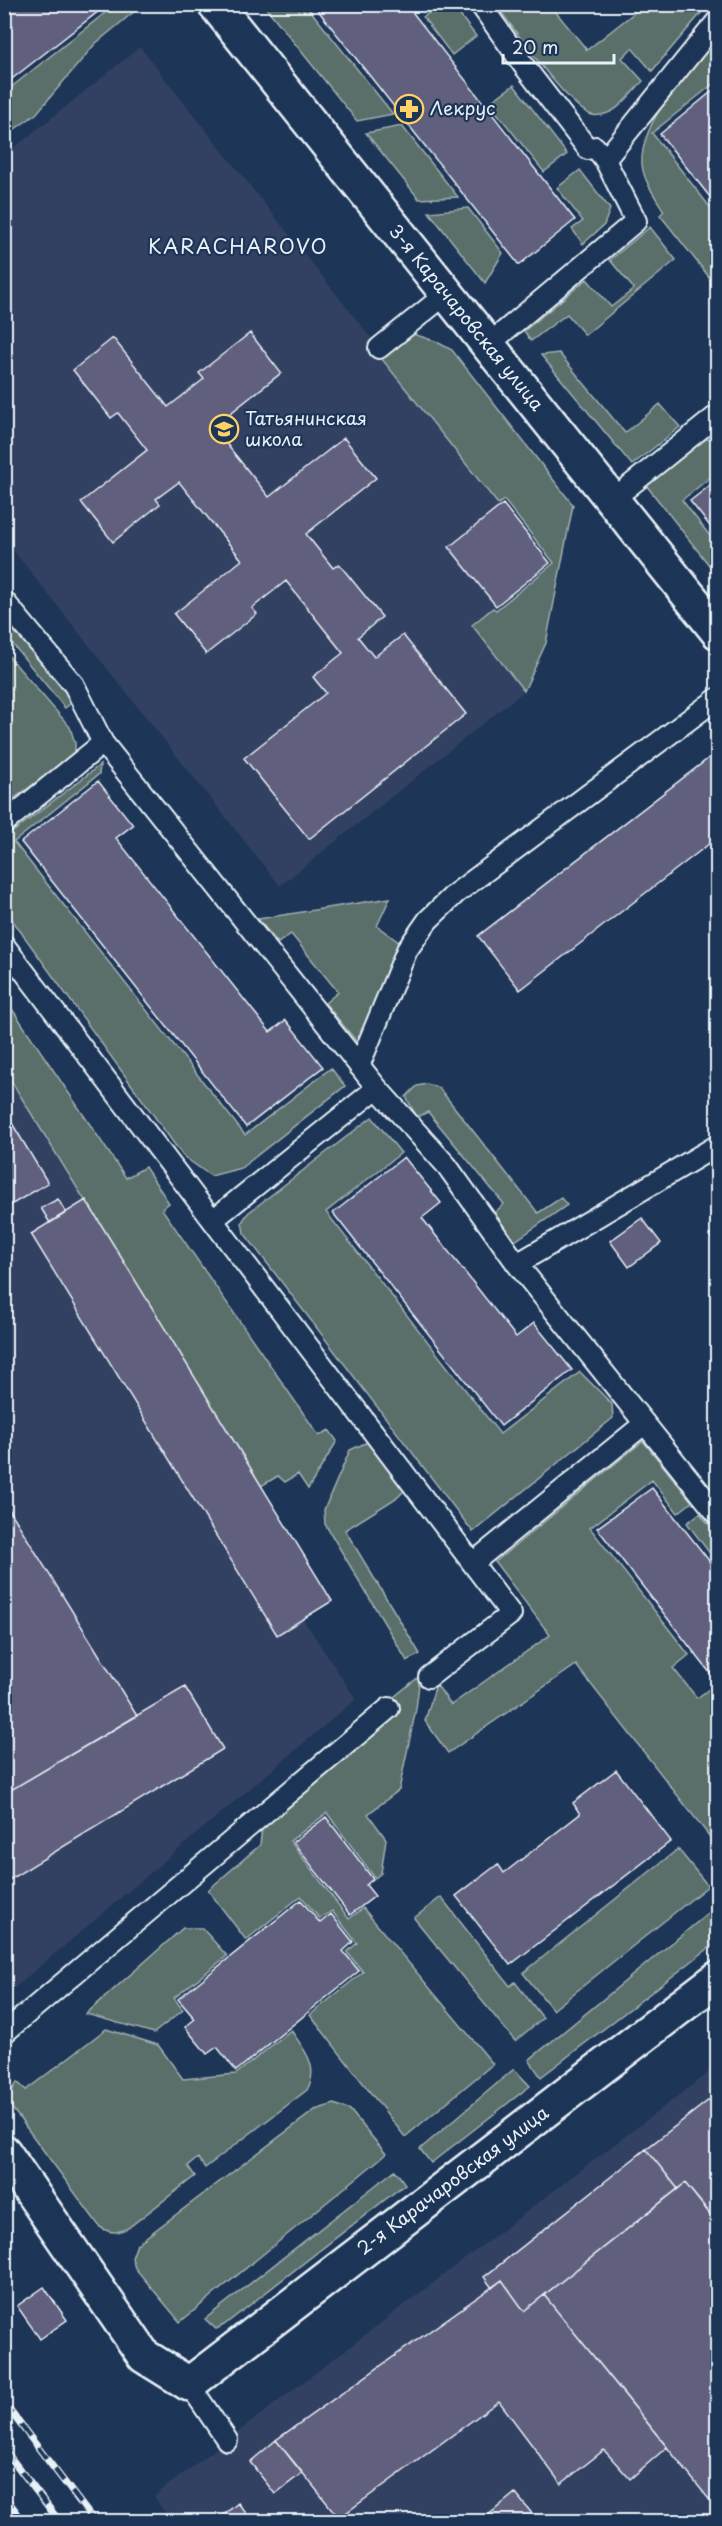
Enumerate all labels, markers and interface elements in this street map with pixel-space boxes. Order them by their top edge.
scale bar [503,27,614,65]
text: 20 m [512,33,558,60]
pharmacy icon: Лекрус [393,93,425,125]
place label: Лекрус [430,94,496,121]
street label: 3-я Карачаровская улица [383,218,551,417]
district label: KARACHAROVO [148,231,328,261]
place label: Татьянинская школа [245,404,367,452]
school or university icon: Татьянинская школа [208,413,240,445]
street label: 2-я Карачаровская улица [351,2098,554,2261]

